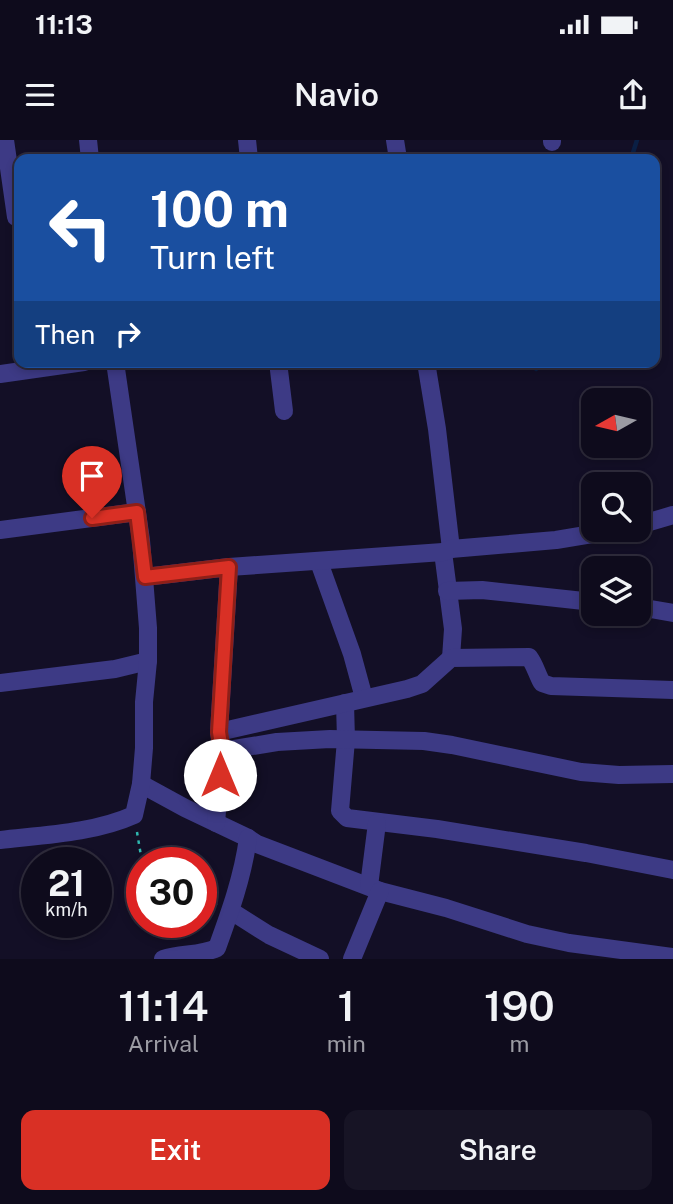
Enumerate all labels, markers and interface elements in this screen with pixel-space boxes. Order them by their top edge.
text: 11:13 [35,9,93,40]
icon: menu [21,76,59,114]
text: Navio [294,76,379,113]
icon: share [614,76,652,114]
text: 100 m [150,180,289,238]
icon: left [35,182,126,273]
text: Turn left [150,239,275,276]
icon: right [109,315,147,353]
text: Then [35,319,95,350]
north arrow [581,388,651,458]
map controls [581,388,651,626]
pin [62,446,122,518]
icon: arrive [73,457,111,495]
button: search [581,472,651,542]
button: layers [581,556,651,626]
position arrow [183,738,257,812]
speed limit sign: 30 [126,847,217,938]
text: 21 [48,863,85,904]
text: km/h [45,899,88,920]
text: 11:14 [118,981,208,1030]
text: 1 [337,981,355,1030]
text: 190 [484,981,555,1030]
text: Arrival [128,1030,199,1057]
text: min [327,1030,366,1057]
text: m [509,1030,529,1057]
button: Exit [21,1110,330,1190]
button: Share [344,1110,652,1190]

